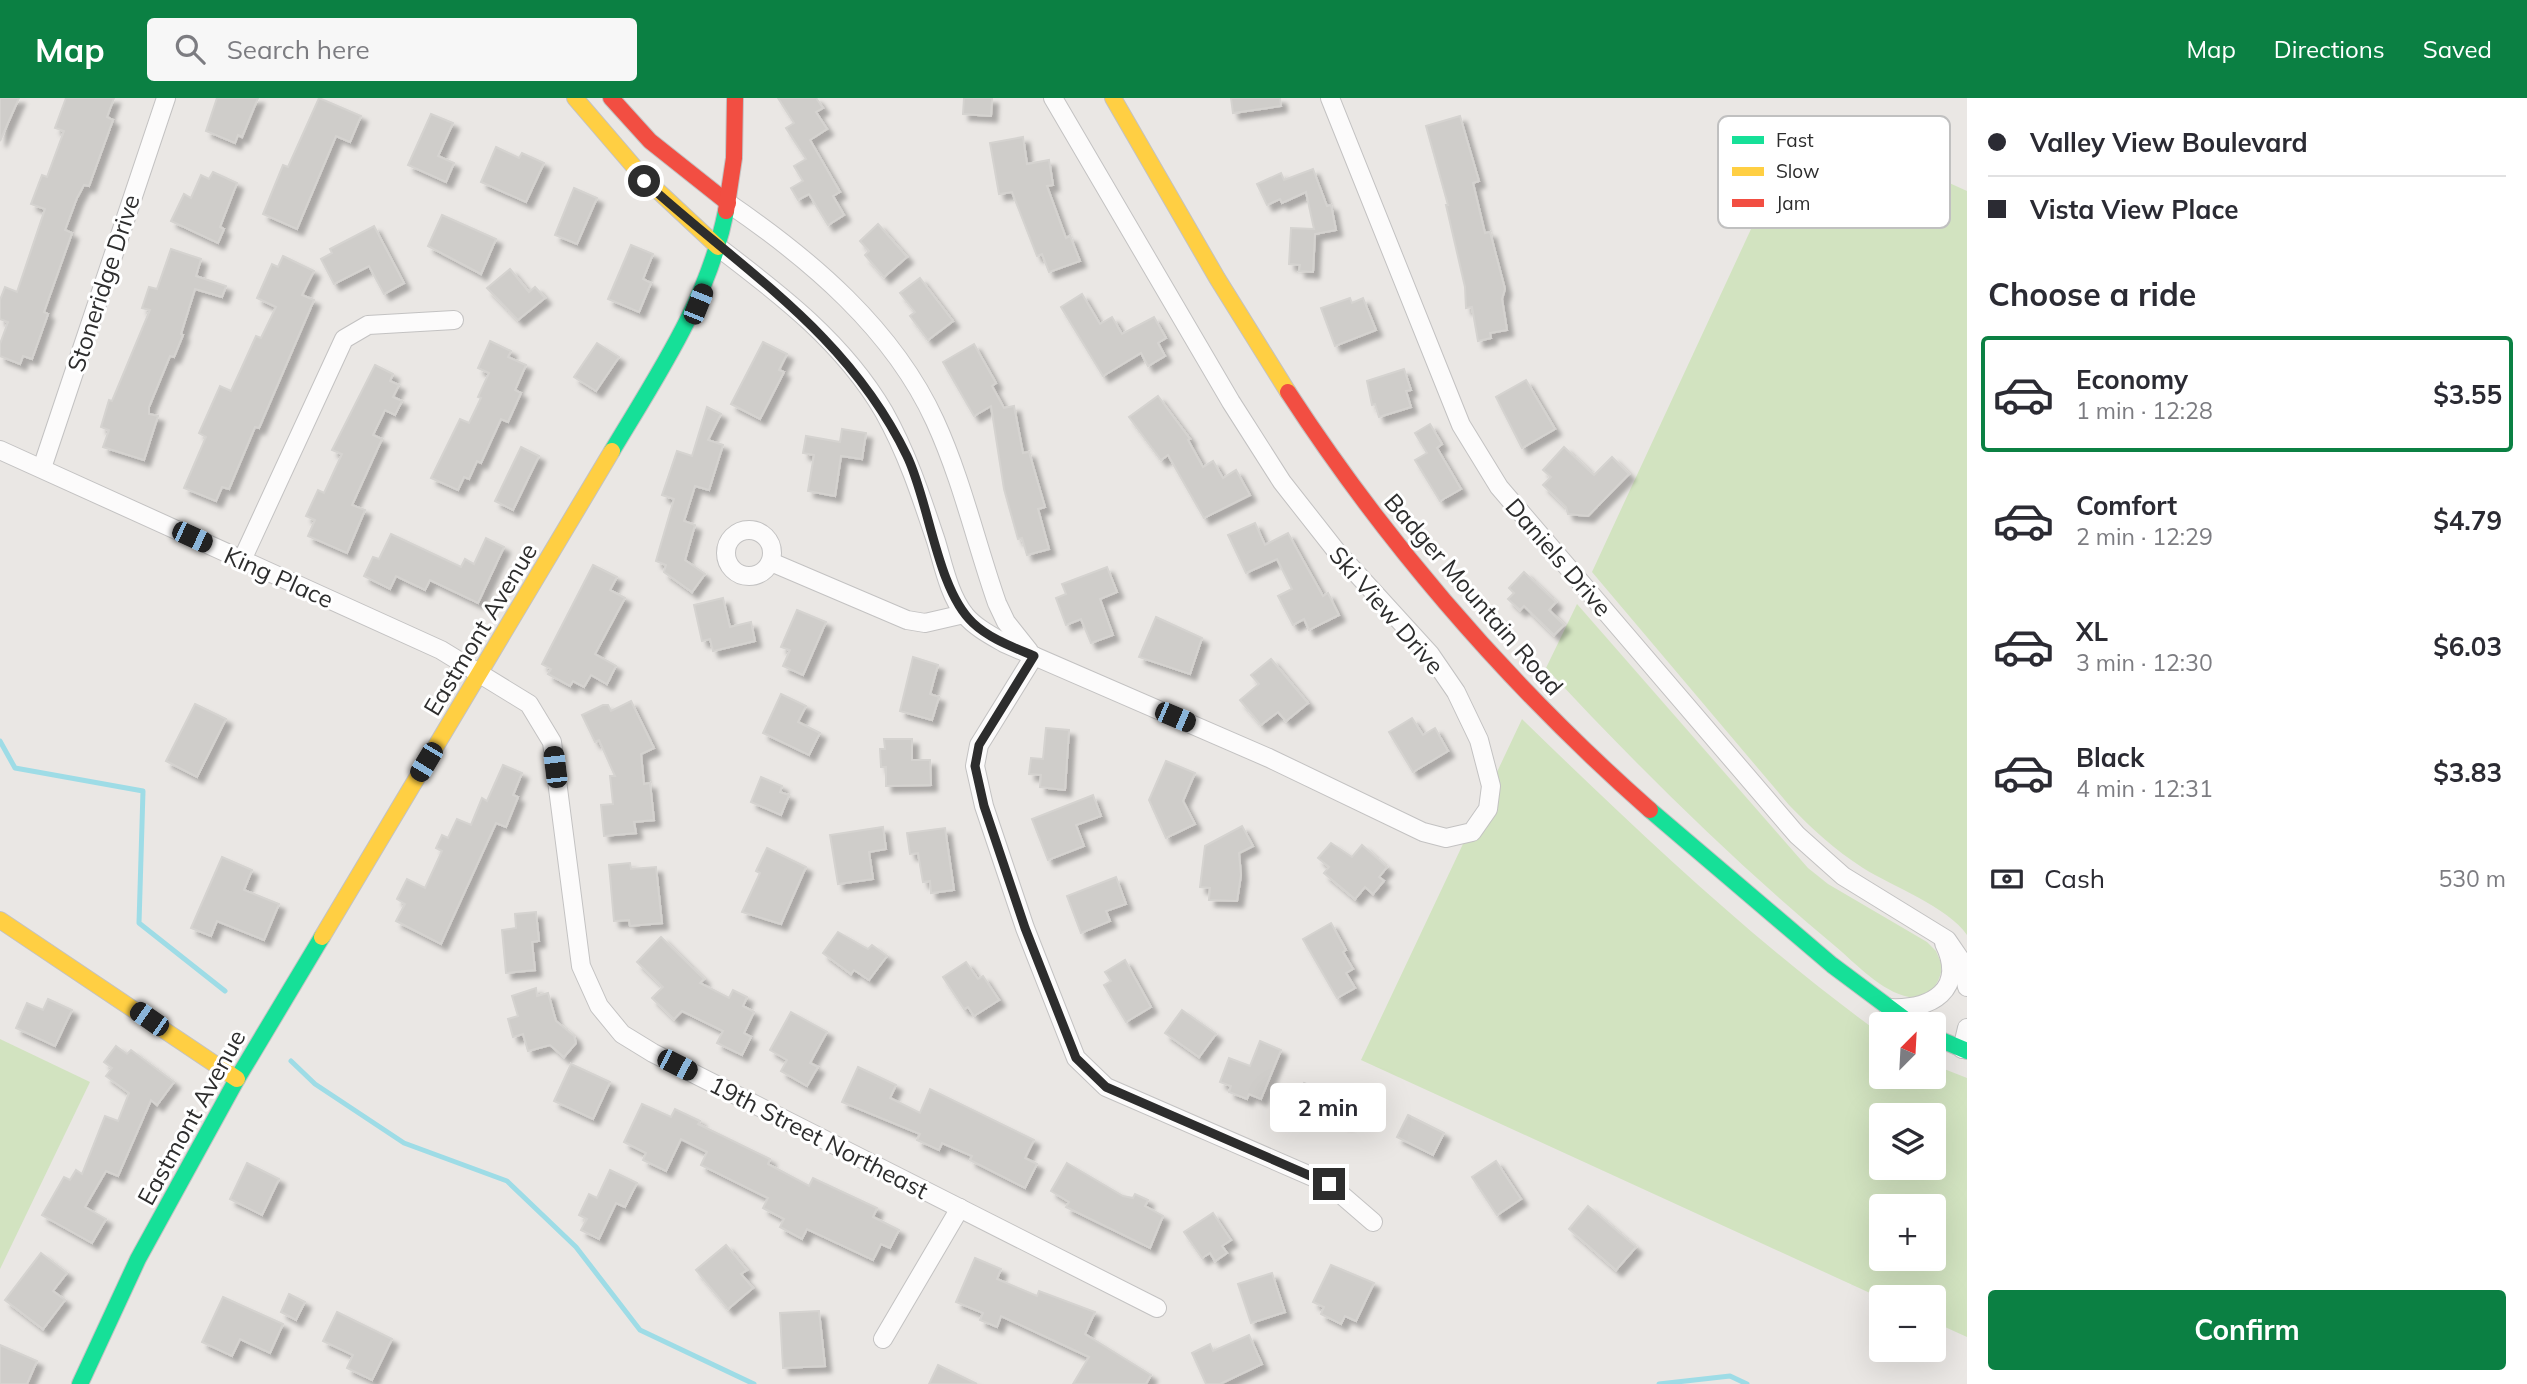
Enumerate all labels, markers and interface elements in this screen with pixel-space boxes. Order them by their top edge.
search box [147,18,637,81]
text: Map [35,29,105,70]
icon: search [171,30,209,68]
text: Search here [227,33,370,66]
text: Map [2186,34,2236,64]
text: Directions [2274,34,2385,64]
text: Saved [2423,34,2492,64]
legend [1718,116,1950,228]
text: Valley View Boulevard [2030,126,2308,159]
text: Fast [1776,128,1814,152]
text: Slow [1776,159,1820,183]
route start [628,165,660,197]
street label: Stoneridge Drive [60,191,146,375]
text: Jam [1776,191,1810,215]
text: Vista View Place [2030,193,2239,226]
text: Choose a ride [1988,274,2196,314]
car [681,281,716,327]
icon: car [1992,363,2055,426]
text: Economy [2076,363,2188,396]
text: $3.55 [2433,378,2502,411]
text: 1 min · 12:28 [2076,396,2213,425]
street label: Badger Mountain Road [1378,487,1570,701]
icon: car [1992,489,2055,552]
text: Comfort [2076,489,2177,522]
street label: Daniels Drive [1499,492,1619,622]
text: $4.79 [2433,504,2502,537]
car [169,519,216,555]
text: 2 min · 12:29 [2076,522,2213,551]
street label: Eastmont Avenue [417,537,543,721]
street label: King Place [220,540,338,614]
street label: Ski View Drive [1323,540,1451,680]
icon: car [1992,615,2055,678]
text: XL [2076,615,2108,648]
text: $6.03 [2433,630,2502,663]
text: 3 min · 12:30 [2076,648,2213,677]
car [1152,699,1199,735]
car [407,739,446,785]
icon: car [1992,741,2055,804]
text: Black [2076,741,2144,774]
car [543,745,568,789]
text: $3.83 [2433,756,2502,789]
text: 4 min · 12:31 [2076,774,2213,803]
icon: cash [1988,860,2026,898]
text: Cash [2044,862,2105,895]
text: 530 m [2438,864,2506,893]
car [126,998,173,1040]
north arrow [1869,1012,1946,1088]
map controls [1869,1012,1946,1362]
street label: Eastmont Avenue [130,1024,252,1210]
car [654,1046,701,1084]
street label: 19th Street Northeast [705,1069,933,1205]
callout: 2 min [1271,1082,1387,1132]
text: 2 min [1298,1093,1358,1122]
button: layers [1869,1103,1946,1180]
route end [1313,1168,1345,1200]
button: + [1869,1194,1946,1271]
button: − [1869,1285,1946,1362]
button: Confirm [1988,1290,2506,1370]

